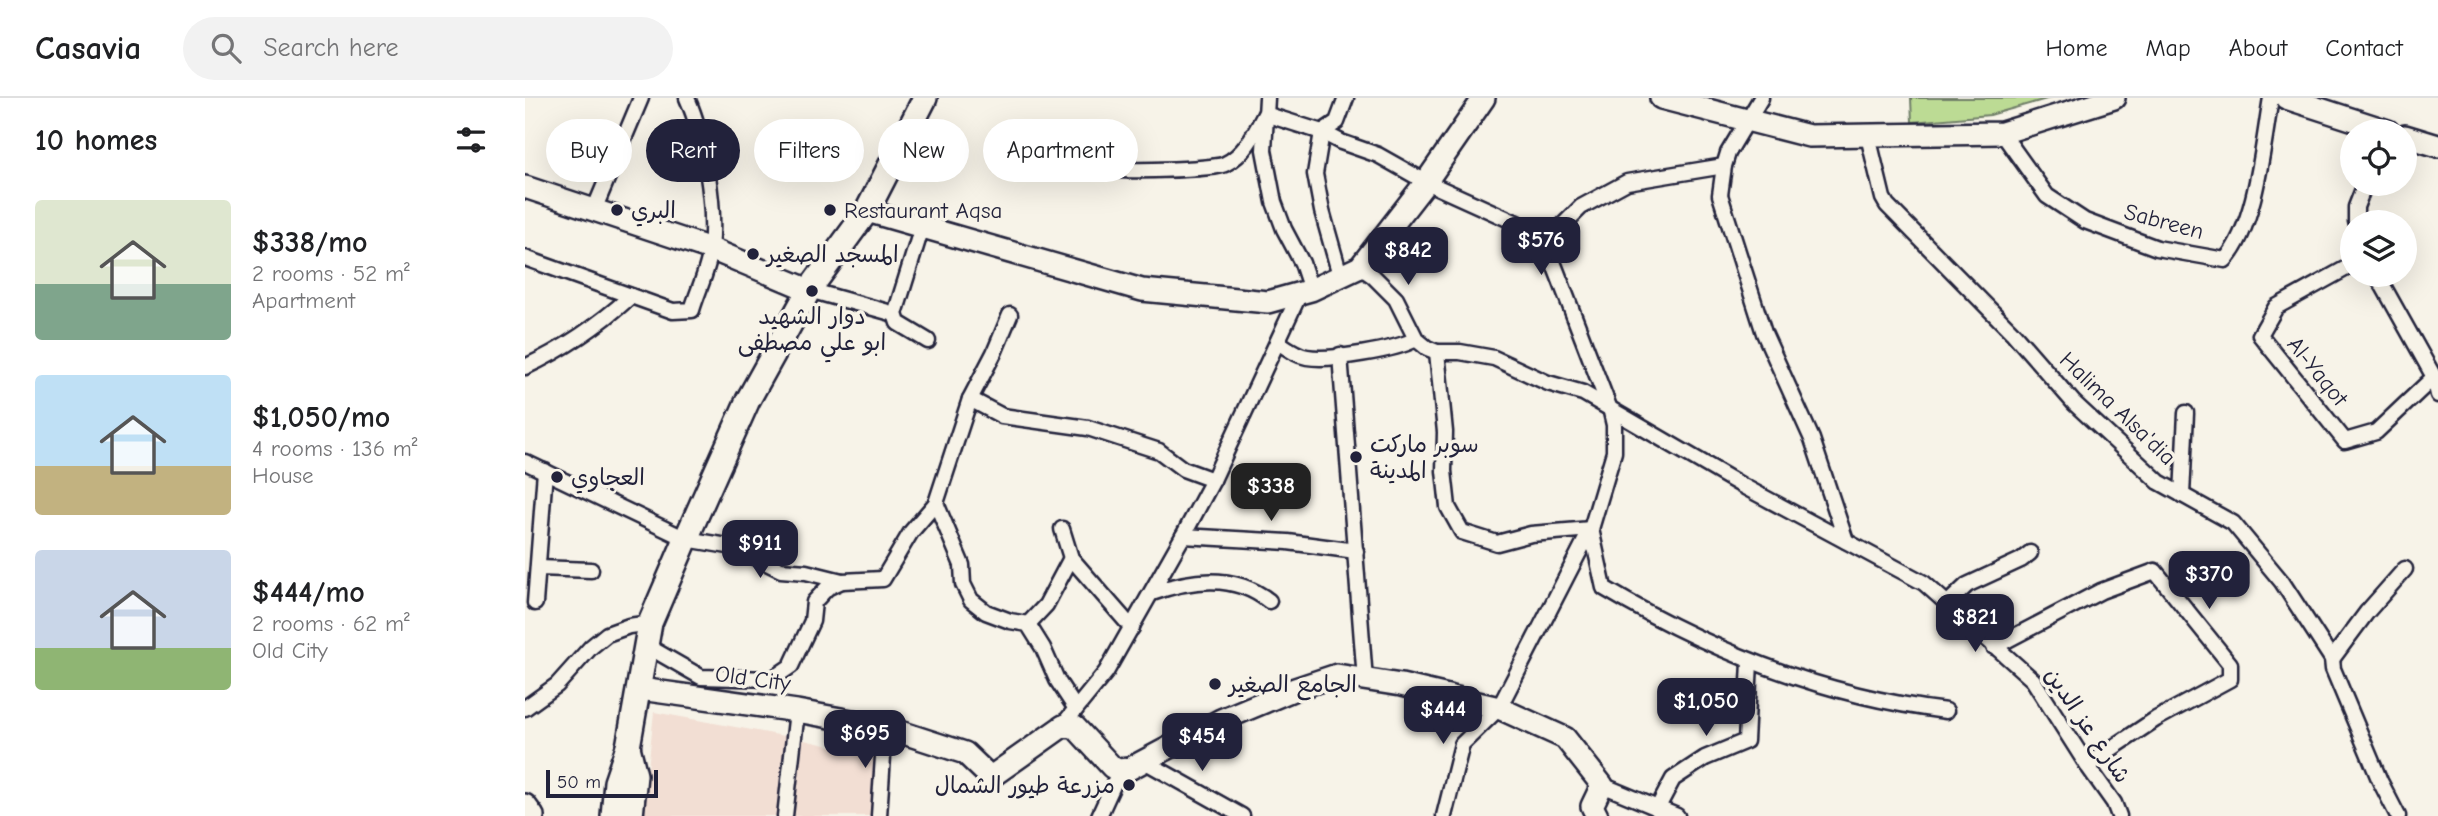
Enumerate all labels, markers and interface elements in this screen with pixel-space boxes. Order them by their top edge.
search box [183,17,673,80]
text: Casavia [35,29,141,67]
icon: search [207,29,245,67]
text: Search here [263,33,399,63]
text: Home [2046,34,2107,62]
text: Map [2145,34,2191,62]
text: About [2229,34,2287,62]
text: Contact [2325,34,2403,62]
chip: Buy [546,119,632,182]
chip: Rent [646,119,740,182]
chip: Filters [754,119,864,182]
chip: New [878,119,969,182]
chip: Apartment [983,119,1138,182]
map controls [2340,119,2417,287]
button: locate [2340,119,2417,196]
icon: filters [452,121,490,159]
text: 10 homes [35,123,157,158]
place label: البري [631,197,676,227]
place label: Restaurant Aqsa [844,197,1002,224]
street label: Sabreen [2121,198,2207,245]
marker: البري [609,202,625,218]
marker: Restaurant Aqsa [822,202,838,218]
button: layers [2340,210,2417,287]
pin: $576 [1500,218,1582,277]
text: $338/mo [252,225,368,260]
text: $576 [1517,226,1565,253]
icon: home [91,228,175,312]
pin: $842 [1367,228,1449,287]
text: $842 [1384,236,1432,263]
place label: المسجد الصغير [765,241,899,268]
marker: المسجد الصغير [745,246,761,262]
text: 2 rooms · 52 m² [252,260,410,287]
marker: دوار الشهيد ابو علي مصطفى [804,283,820,299]
text: Apartment [252,287,355,314]
place label: دوار الشهيد ابو علي مصطفى [738,303,886,363]
street label: Al-Yaqot [2282,331,2354,412]
street label: Halima Alsa'dia [2054,346,2181,470]
text: $1,050/mo [252,400,390,435]
icon: home [91,403,175,487]
place label: سوبر ماركت المدينة [1370,431,1479,484]
text: 4 rooms · 136 m² [252,435,418,462]
marker: سوبر ماركت المدينة [1348,449,1364,465]
text: House [252,462,314,489]
place label: العجاوي [571,464,645,494]
pin: $338 [1230,464,1312,523]
marker: العجاوي [549,469,565,485]
text: $338 [1247,472,1295,499]
pin: $911 [719,520,801,580]
text: $911 [738,529,782,556]
pin: $370 [2168,552,2250,611]
text: $370 [2185,560,2233,587]
text: $444/mo [252,575,365,610]
icon: home [91,578,175,662]
pin: $821 [1934,594,2016,654]
text: $821 [1952,603,1998,630]
text: 2 rooms · 62 m² [252,610,410,637]
text: Old City [252,637,328,664]
street label: Old City [713,660,793,697]
street label: شارع عز الدين [2037,662,2136,789]
place label: الجامع الصغير [1227,671,1357,701]
marker: الجامع الصغير [1207,676,1223,692]
pin: $1,050 [1649,678,1763,738]
pin: $444 [1402,686,1484,746]
text: $1,050 [1673,687,1739,714]
text: $444 [1420,695,1466,722]
pin: $695 [824,710,906,770]
pin: $454 [1161,714,1243,773]
text: $695 [840,719,890,746]
text: $454 [1178,722,1226,749]
scale bar [546,767,658,799]
text: 50 m [557,771,601,793]
place label: مزرعة طيور الشمال [935,772,1115,799]
marker: مزرعة طيور الشمال [1121,777,1137,793]

